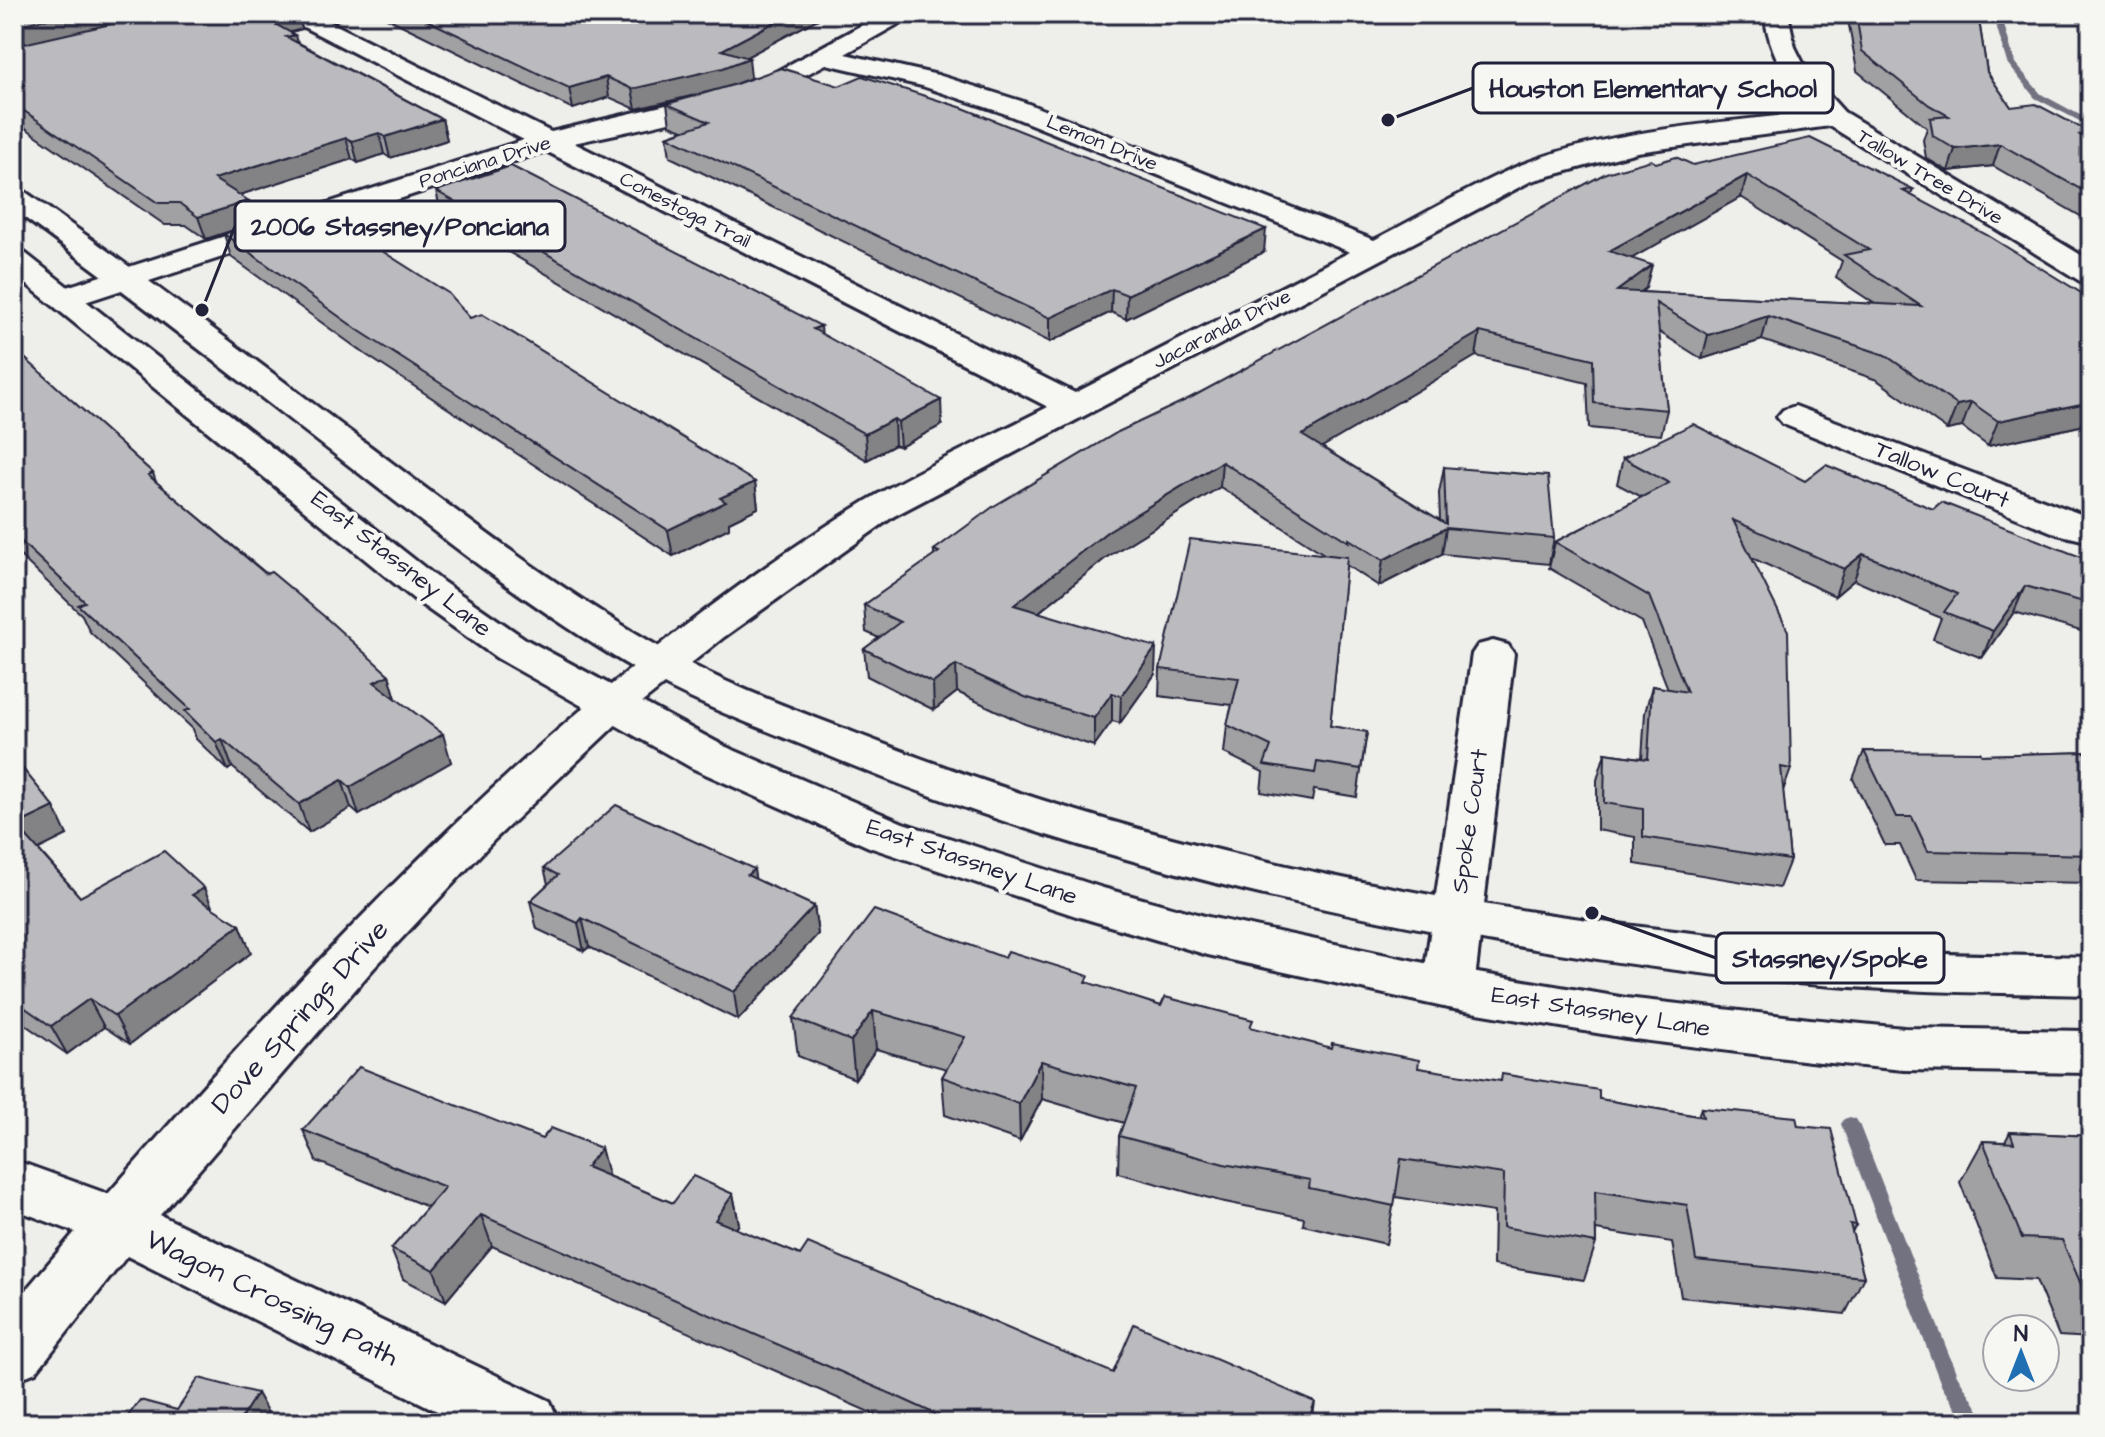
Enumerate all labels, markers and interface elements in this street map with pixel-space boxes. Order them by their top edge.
callout: Houston Elementary School [1473,63,1833,113]
text: Houston Elementary School [1489,71,1817,110]
street label: Lemon Drive [1042,108,1162,178]
street label: Tallow Tree Drive [1852,122,2008,232]
street label: Ponciana Drive [416,129,554,195]
street label: Conestoga Trail [614,165,755,256]
callout: 2006 Stassney/Ponciana [235,201,565,251]
text: 2006 Stassney/Ponciana [250,209,550,248]
street label: Jacaranda Drive [1148,282,1296,376]
street label: Tallow Court [1869,432,2015,518]
street label: East Stassney Lane [303,483,498,646]
street label: Spoke Court [1443,746,1497,895]
street label: East Stassney Lane [862,810,1082,915]
street label: Dove Springs Drive [202,911,399,1123]
callout: Stassney/Spoke [1716,933,1944,983]
text: Stassney/Spoke [1731,941,1928,980]
street label: East Stassney Lane [1489,978,1713,1047]
street label: Wagon Crossing Path [139,1220,405,1377]
north arrow [1981,1313,2061,1393]
text: N [2014,1319,2028,1350]

